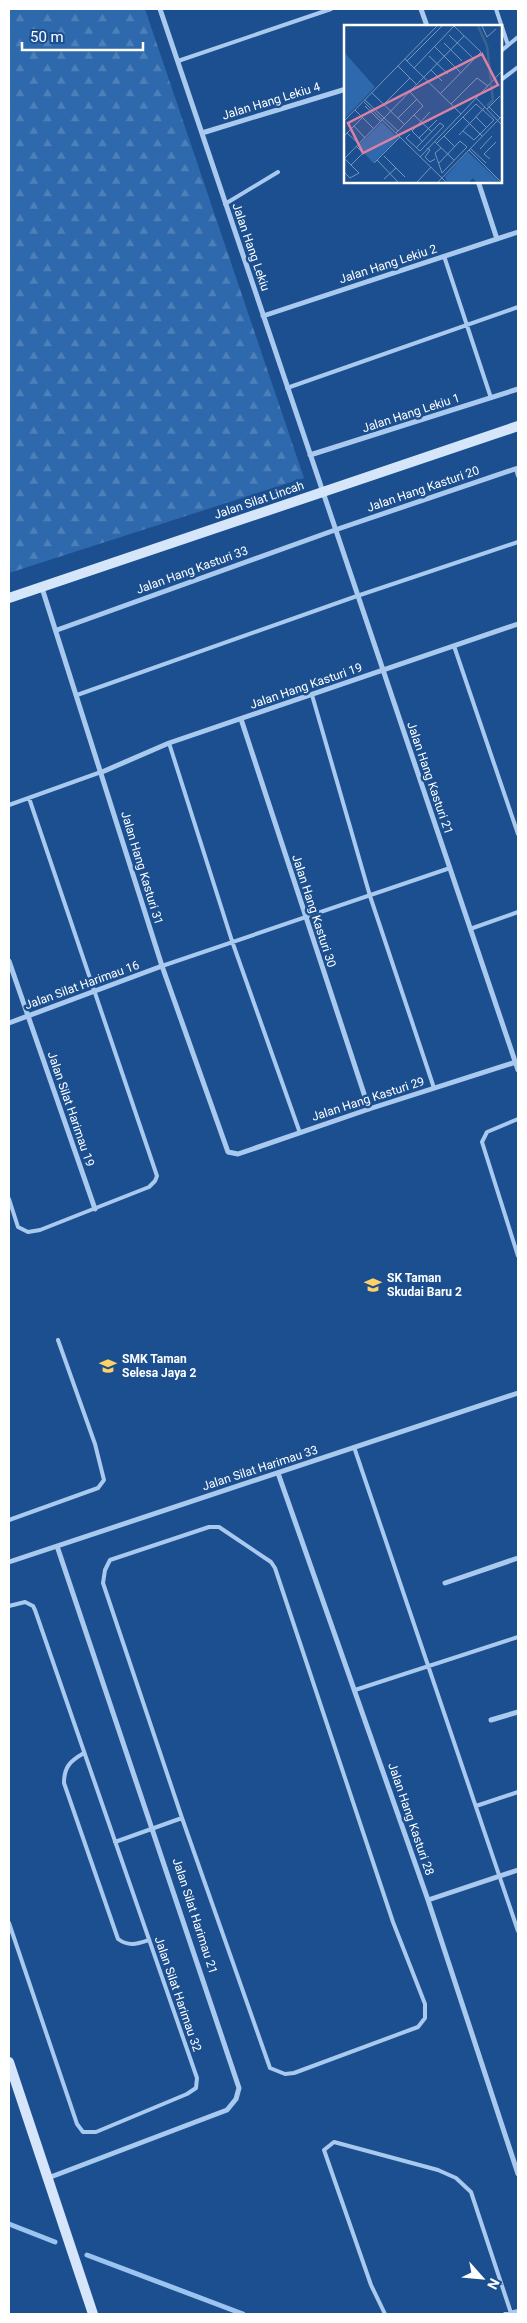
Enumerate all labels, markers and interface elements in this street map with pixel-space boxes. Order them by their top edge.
scale bar [22,20,144,52]
inset map [344,25,502,182]
text: 50 m [30,28,64,46]
street label: Jalan Hang Lekiu 4 [220,79,322,123]
street label: Jalan Hang Lekiu [229,201,273,293]
street label: Jalan Hang Lekiu 2 [337,242,439,286]
street label: Jalan Hang Lekiu 1 [360,391,462,435]
street label: Jalan Hang Kasturi 20 [365,463,481,515]
street label: Jalan Silat Lincah [212,478,306,522]
street label: Jalan Hang Kasturi 33 [134,543,250,597]
street label: Jalan Hang Kasturi 19 [248,660,364,712]
street label: Jalan Hang Kasturi 21 [404,720,456,836]
street label: Jalan Hang Kasturi 31 [118,810,166,926]
street label: Jalan Hang Kasturi 30 [289,853,339,969]
street label: Jalan Silat Harimau 16 [23,958,141,1012]
street label: Jalan Silat Harimau 19 [45,1050,97,1168]
street label: Jalan Hang Kasturi 29 [310,1074,426,1124]
place label: SK Taman Skudai Baru 2 [387,1271,462,1299]
school or university icon: SK Taman Skudai Baru 2 [363,1275,383,1295]
place label: SMK Taman Selesa Jaya 2 [122,1352,196,1380]
school or university icon: SMK Taman Selesa Jaya 2 [98,1356,118,1376]
street label: Jalan Silat Harimau 33 [200,1443,320,1493]
street label: Jalan Hang Kasturi 28 [385,1761,437,1877]
street label: Jalan Silat Harimau 21 [170,1856,220,1976]
street label: Jalan Silat Harimau 32 [152,1935,204,2054]
north arrow [457,2253,507,2303]
text: N [484,2276,503,2292]

